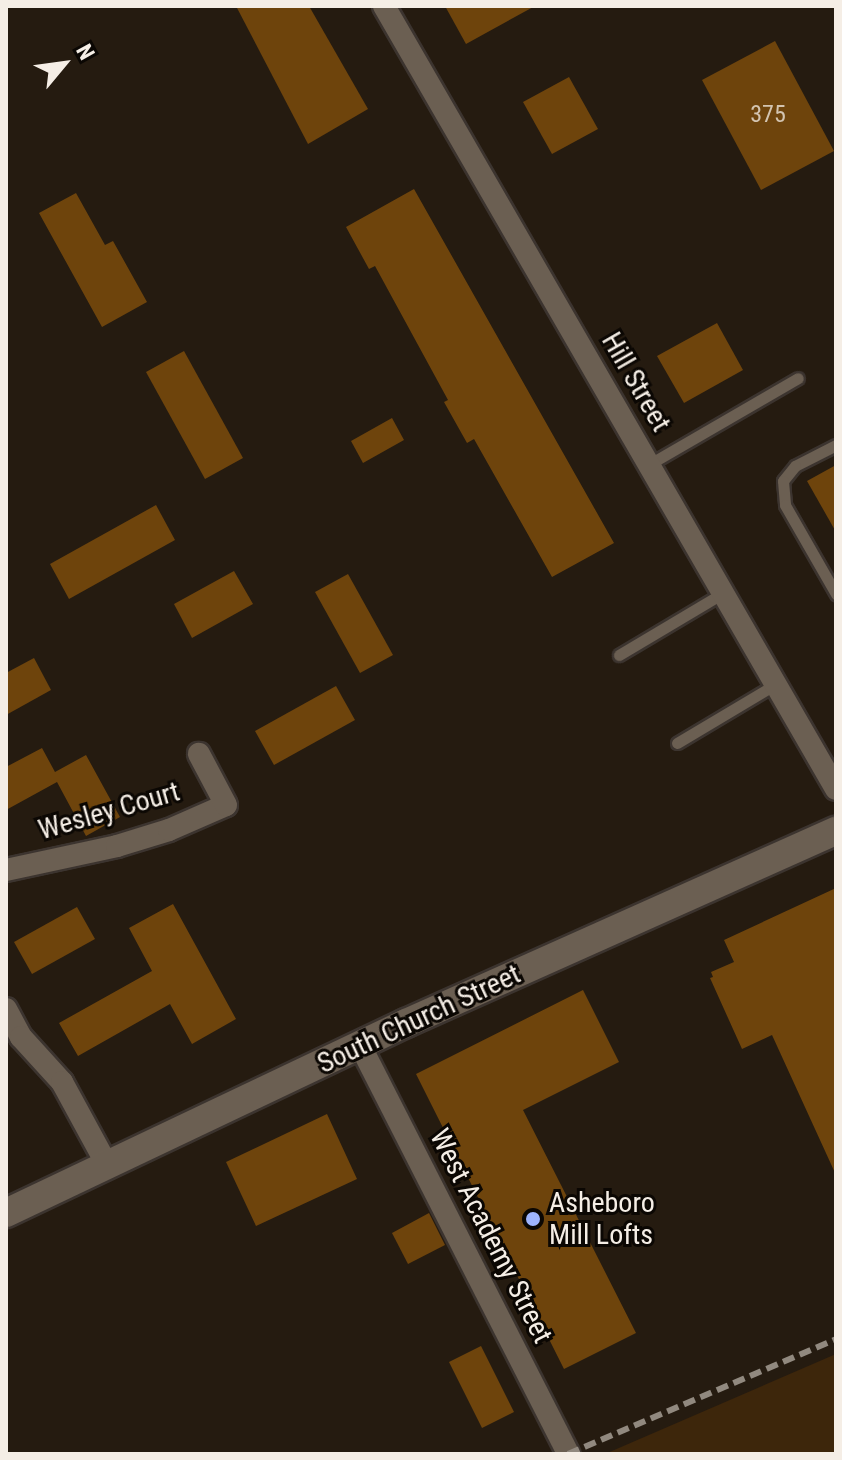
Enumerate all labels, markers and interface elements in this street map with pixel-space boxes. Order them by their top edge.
north arrow [24,24,104,104]
text: N [71,40,100,64]
house number: 375 [750,101,786,129]
street label: Hill Street [594,327,678,437]
street label: Wesley Court [35,775,183,847]
street label: South Church Street [312,957,526,1081]
street label: West Academy Street [423,1123,559,1349]
place label: Asheboro Mill Lofts [549,1186,655,1252]
marker: Asheboro Mill Lofts [524,1210,542,1228]

